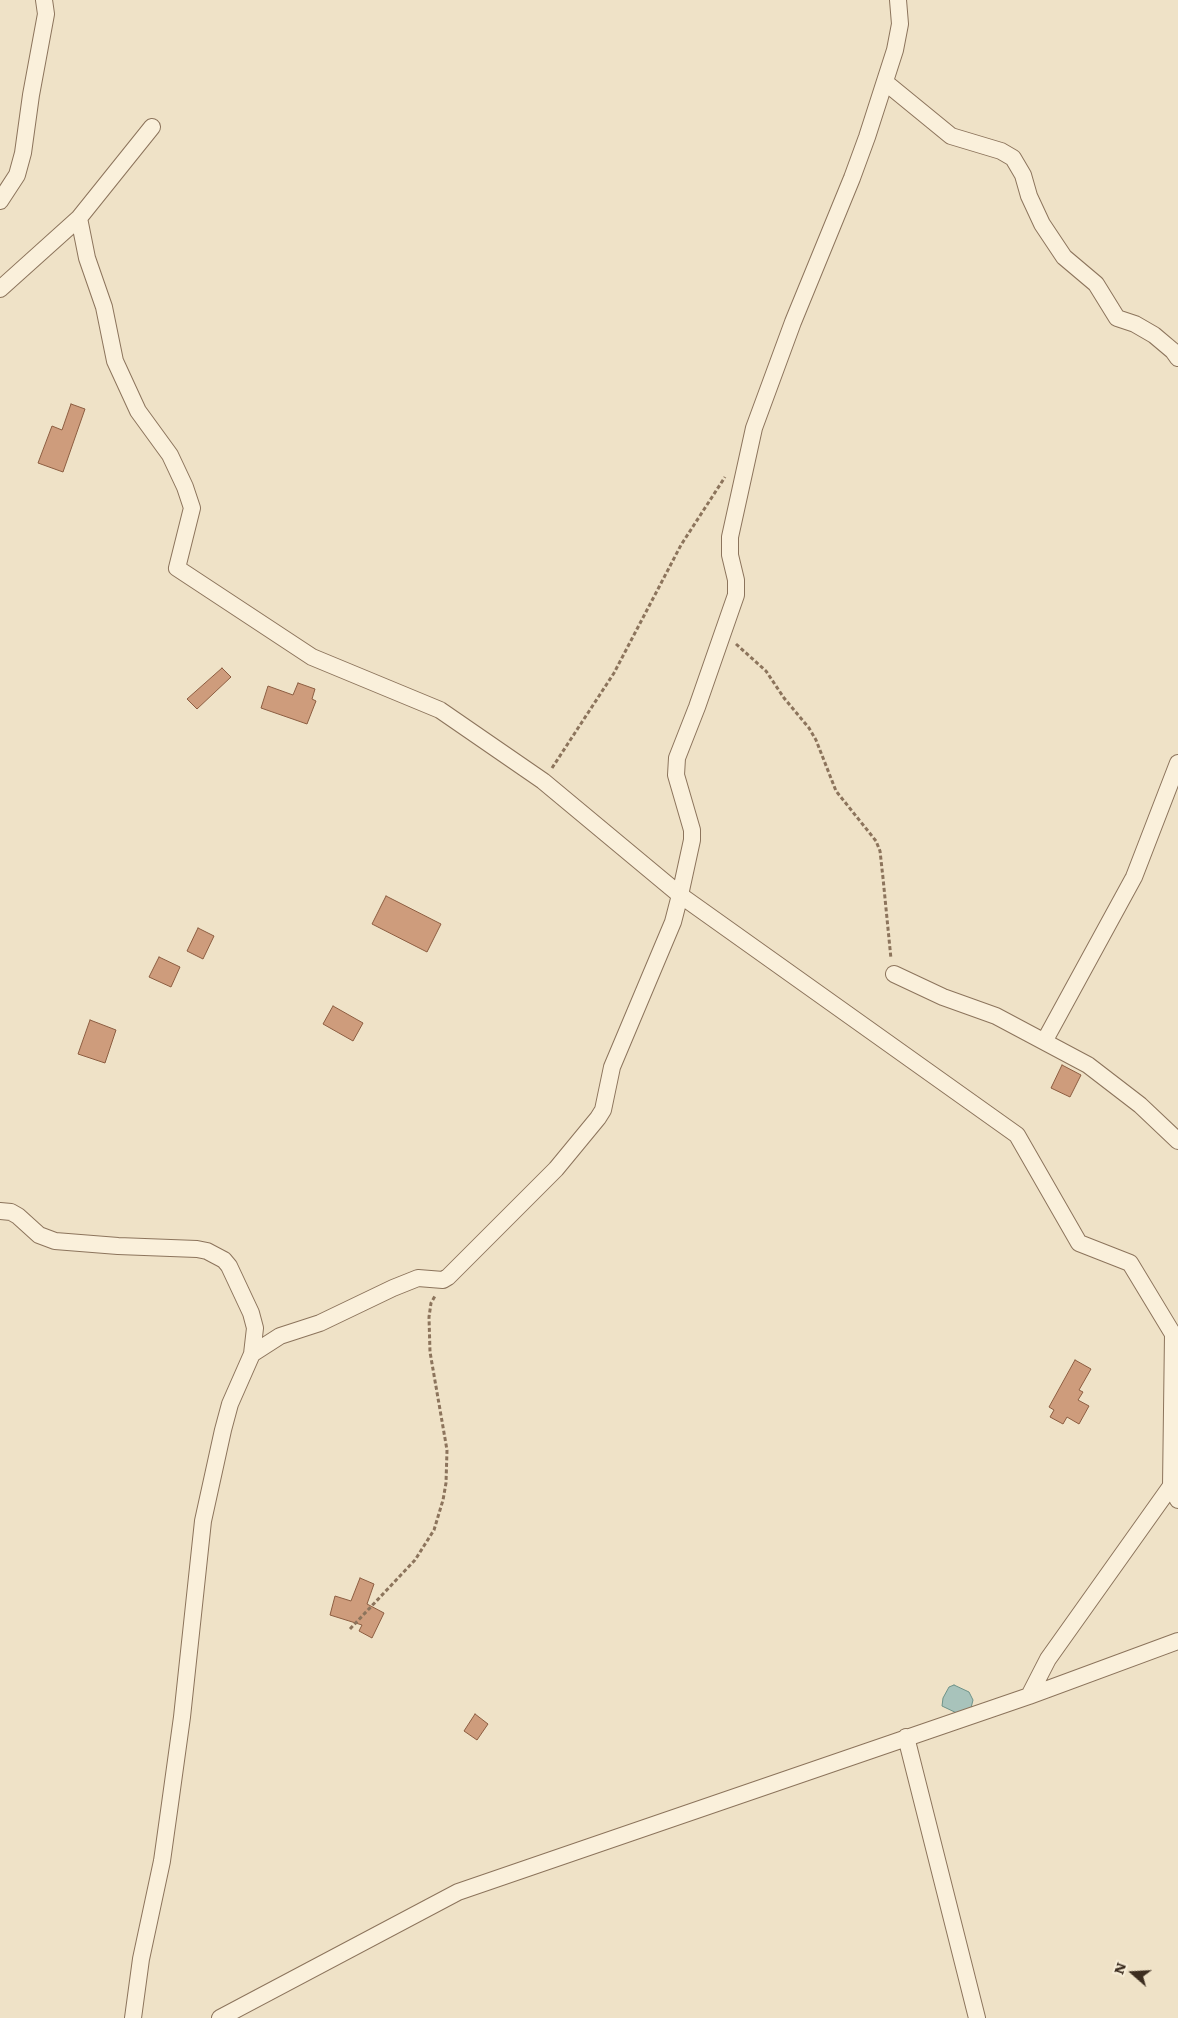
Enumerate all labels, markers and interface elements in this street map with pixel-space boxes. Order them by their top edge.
north arrow [1108,1948,1158,1998]
text: N [1107,1959,1130,1977]

